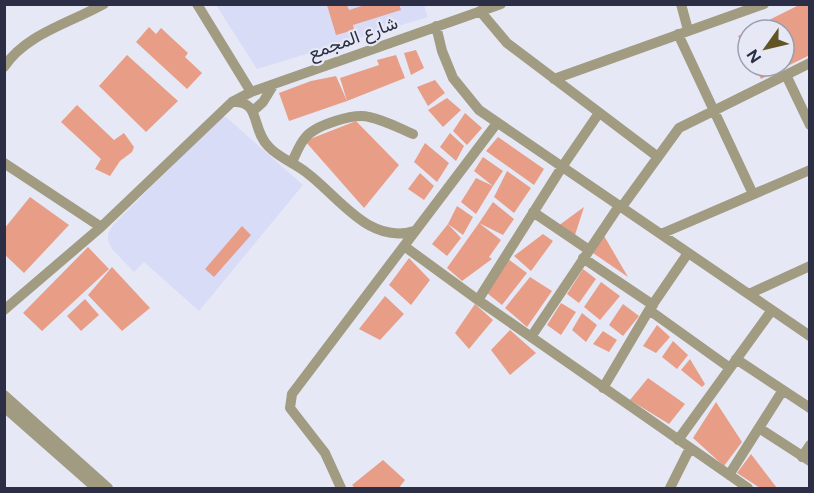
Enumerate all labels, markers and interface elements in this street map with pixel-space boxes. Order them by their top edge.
street label: شارع المجمع [305,12,401,65]
north arrow [736,18,796,78]
text: N [743,46,765,67]

